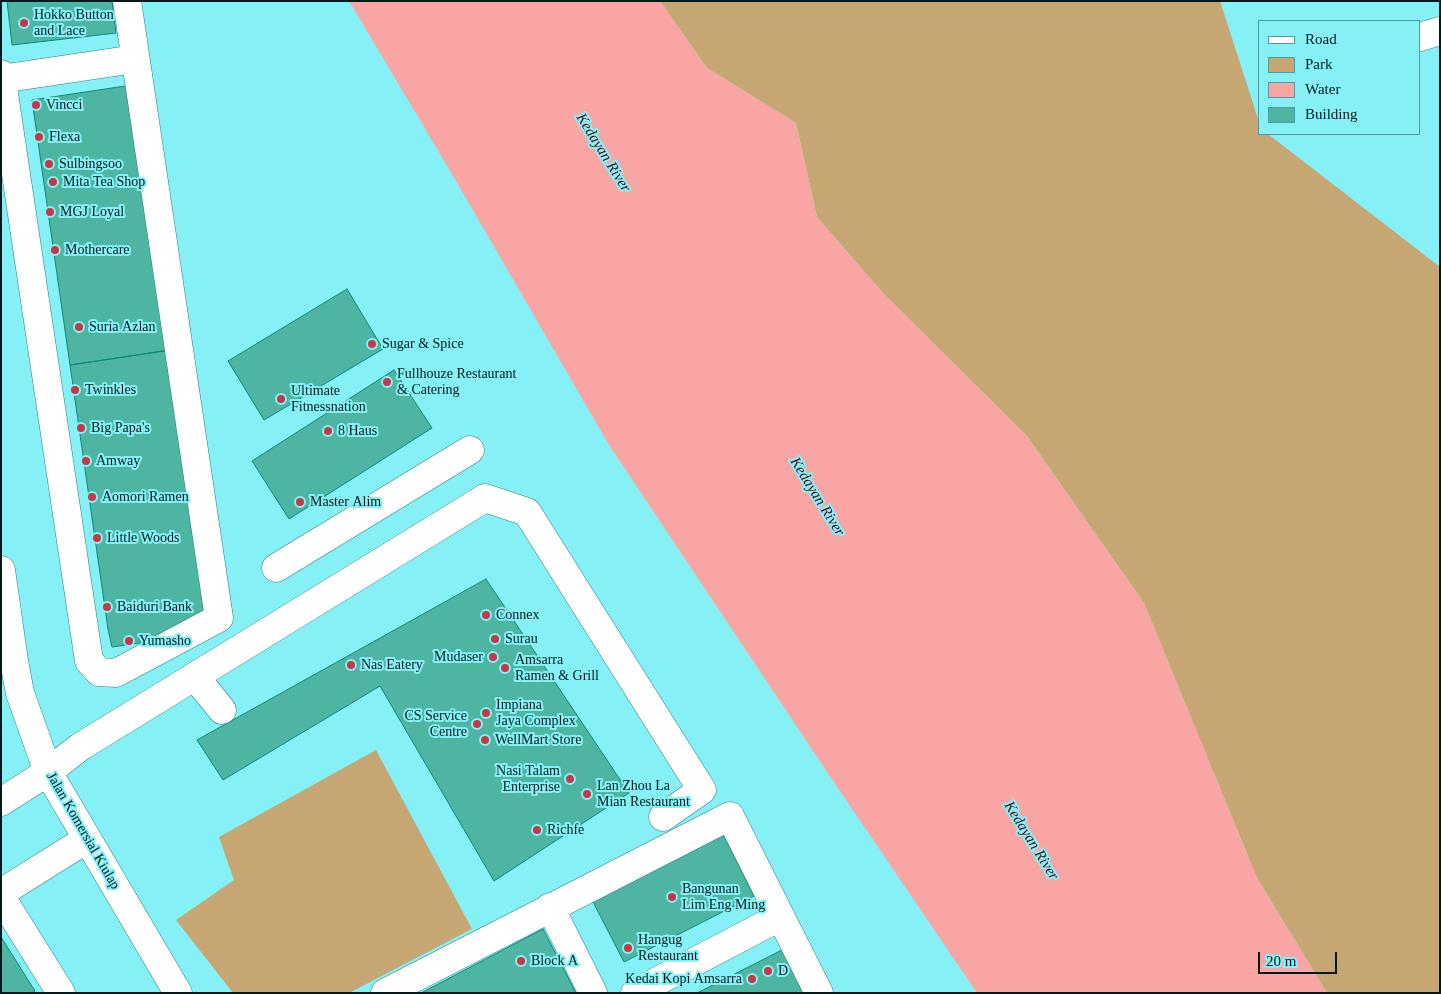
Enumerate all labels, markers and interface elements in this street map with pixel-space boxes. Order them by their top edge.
place label: Hokko Button and Lace [34,7,114,40]
marker: Hokko Button and Lace [18,17,30,29]
legend [1258,20,1421,135]
text: Road [1305,31,1337,47]
text: Park [1305,56,1333,72]
text: Water [1305,81,1340,97]
place label: Vincci [46,97,82,113]
marker: Vincci [30,99,42,111]
text: Building [1305,106,1358,122]
water label: Kedayan River [572,110,634,196]
place label: Flexa [49,129,80,145]
marker: Flexa [33,131,45,143]
place label: Sulbingsoo [59,156,122,172]
marker: Sulbingsoo [43,158,55,170]
place label: Mita Tea Shop [63,174,145,190]
marker: Mita Tea Shop [47,176,59,188]
place label: MGJ Loyal [60,204,124,220]
marker: MGJ Loyal [44,206,56,218]
place label: Mothercare [65,242,130,258]
marker: Mothercare [49,244,61,256]
place label: Suria Azlan [89,319,155,335]
marker: Suria Azlan [73,321,85,333]
place label: Sugar & Spice [382,336,464,352]
marker: Sugar & Spice [366,338,378,350]
place label: Fullhouze Restaurant & Catering [397,366,516,398]
marker: Fullhouze Restaurant & Catering [381,376,393,388]
place label: Twinkles [85,382,136,398]
place label: Ultimate Fitnessnation [291,383,366,416]
marker: Twinkles [69,384,81,396]
marker: Ultimate Fitnessnation [275,393,287,405]
place label: Big Papa's [91,420,150,436]
marker: Big Papa's [75,422,87,434]
place label: 8 Haus [338,423,377,439]
marker: 8 Haus [322,425,334,437]
place label: Amway [96,453,140,469]
water label: Kedayan River [786,454,848,540]
marker: Amway [80,455,92,467]
place label: Aomori Ramen [102,489,189,505]
marker: Aomori Ramen [86,491,98,503]
place label: Master Alim [310,494,381,510]
marker: Master Alim [294,496,306,508]
place label: Little Woods [107,530,179,546]
marker: Little Woods [91,532,103,544]
place label: Baiduri Bank [117,599,192,615]
marker: Baiduri Bank [101,601,113,613]
place label: Connex [496,607,540,623]
marker: Connex [480,609,492,621]
place label: Surau [505,631,538,647]
place label: Yumasho [139,633,191,649]
marker: Surau [489,633,501,645]
marker: Yumasho [123,635,135,647]
place label: Mudaser [434,649,483,665]
marker: Mudaser [487,651,499,663]
place label: Amsarra Ramen & Grill [515,652,599,684]
place label: Nas Eatery [361,657,423,673]
marker: Nas Eatery [345,659,357,671]
marker: Amsarra Ramen & Grill [499,662,511,674]
place label: Impiana Jaya Complex [496,697,576,730]
marker: Impiana Jaya Complex [480,707,492,719]
place label: CS Service Centre [404,708,467,740]
marker: CS Service Centre [471,718,483,730]
place label: WellMart Store [495,732,581,748]
marker: WellMart Store [479,734,491,746]
place label: Nasi Talam Enterprise [496,763,560,796]
street label: Jalan Komersial Kiulap [43,770,123,892]
marker: Nasi Talam Enterprise [564,773,576,785]
place label: Lan Zhou La Mian Restaurant [597,778,690,810]
marker: Lan Zhou La Mian Restaurant [581,788,593,800]
water label: Kedayan River [1000,798,1062,884]
place label: Richfe [547,822,584,838]
marker: Richfe [531,824,543,836]
place label: Bangunan Lim Eng Ming [682,881,765,914]
marker: Bangunan Lim Eng Ming [666,891,678,903]
place label: Hangug Restaurant [638,932,698,964]
marker: Hangug Restaurant [622,942,634,954]
scale bar [1261,942,1340,974]
place label: Block A [531,953,578,969]
text: 20 m [1266,953,1296,969]
marker: Block A [515,955,527,967]
place label: D [778,963,788,979]
marker: D [762,965,774,977]
place label: Kedai Kopi Amsarra [625,971,742,987]
marker: Kedai Kopi Amsarra [746,973,758,985]

